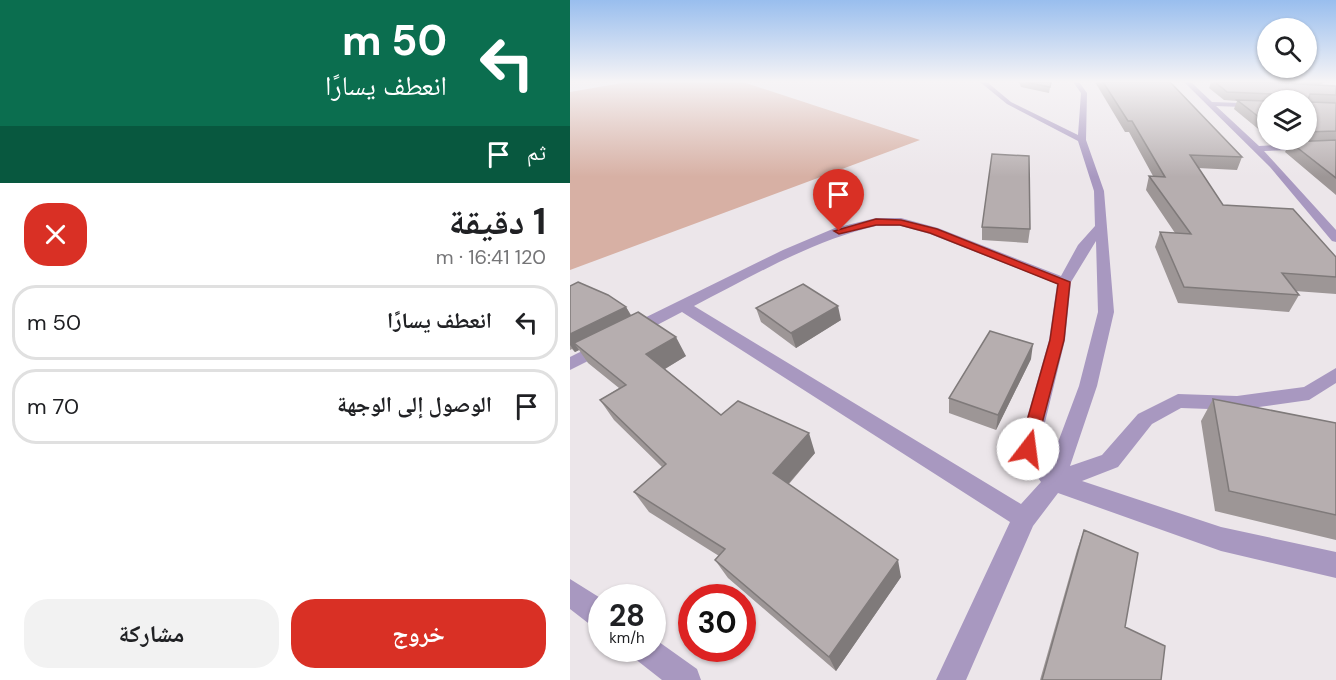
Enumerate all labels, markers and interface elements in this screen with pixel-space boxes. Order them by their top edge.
text: 50 m [342,13,447,68]
map controls [1257,18,1317,150]
button: search [1257,18,1317,78]
icon: left [468,24,546,102]
text: انعطف يسارًا [325,68,447,103]
button: layers [1257,90,1317,150]
icon: arrive [482,138,515,171]
text: ثم [527,138,546,167]
pin [813,169,864,231]
icon: arrive [822,178,855,211]
text: 1 دقيقة [449,198,546,245]
button: close [24,203,87,266]
text: 120 m · 16:41 [436,244,546,270]
text: انعطف يسارًا [387,306,492,335]
icon: left [510,306,543,339]
text: 50 m [27,308,81,337]
text: الوصول إلى الوجهة [337,390,492,419]
icon: arrive [510,390,543,423]
text: 70 m [27,392,79,421]
position arrow [996,417,1060,481]
speed limit sign: 30 [678,584,756,662]
text: 28 [609,596,645,635]
button: مشاركة [24,599,279,668]
button: خروج [291,599,546,668]
text: km/h [609,628,645,648]

